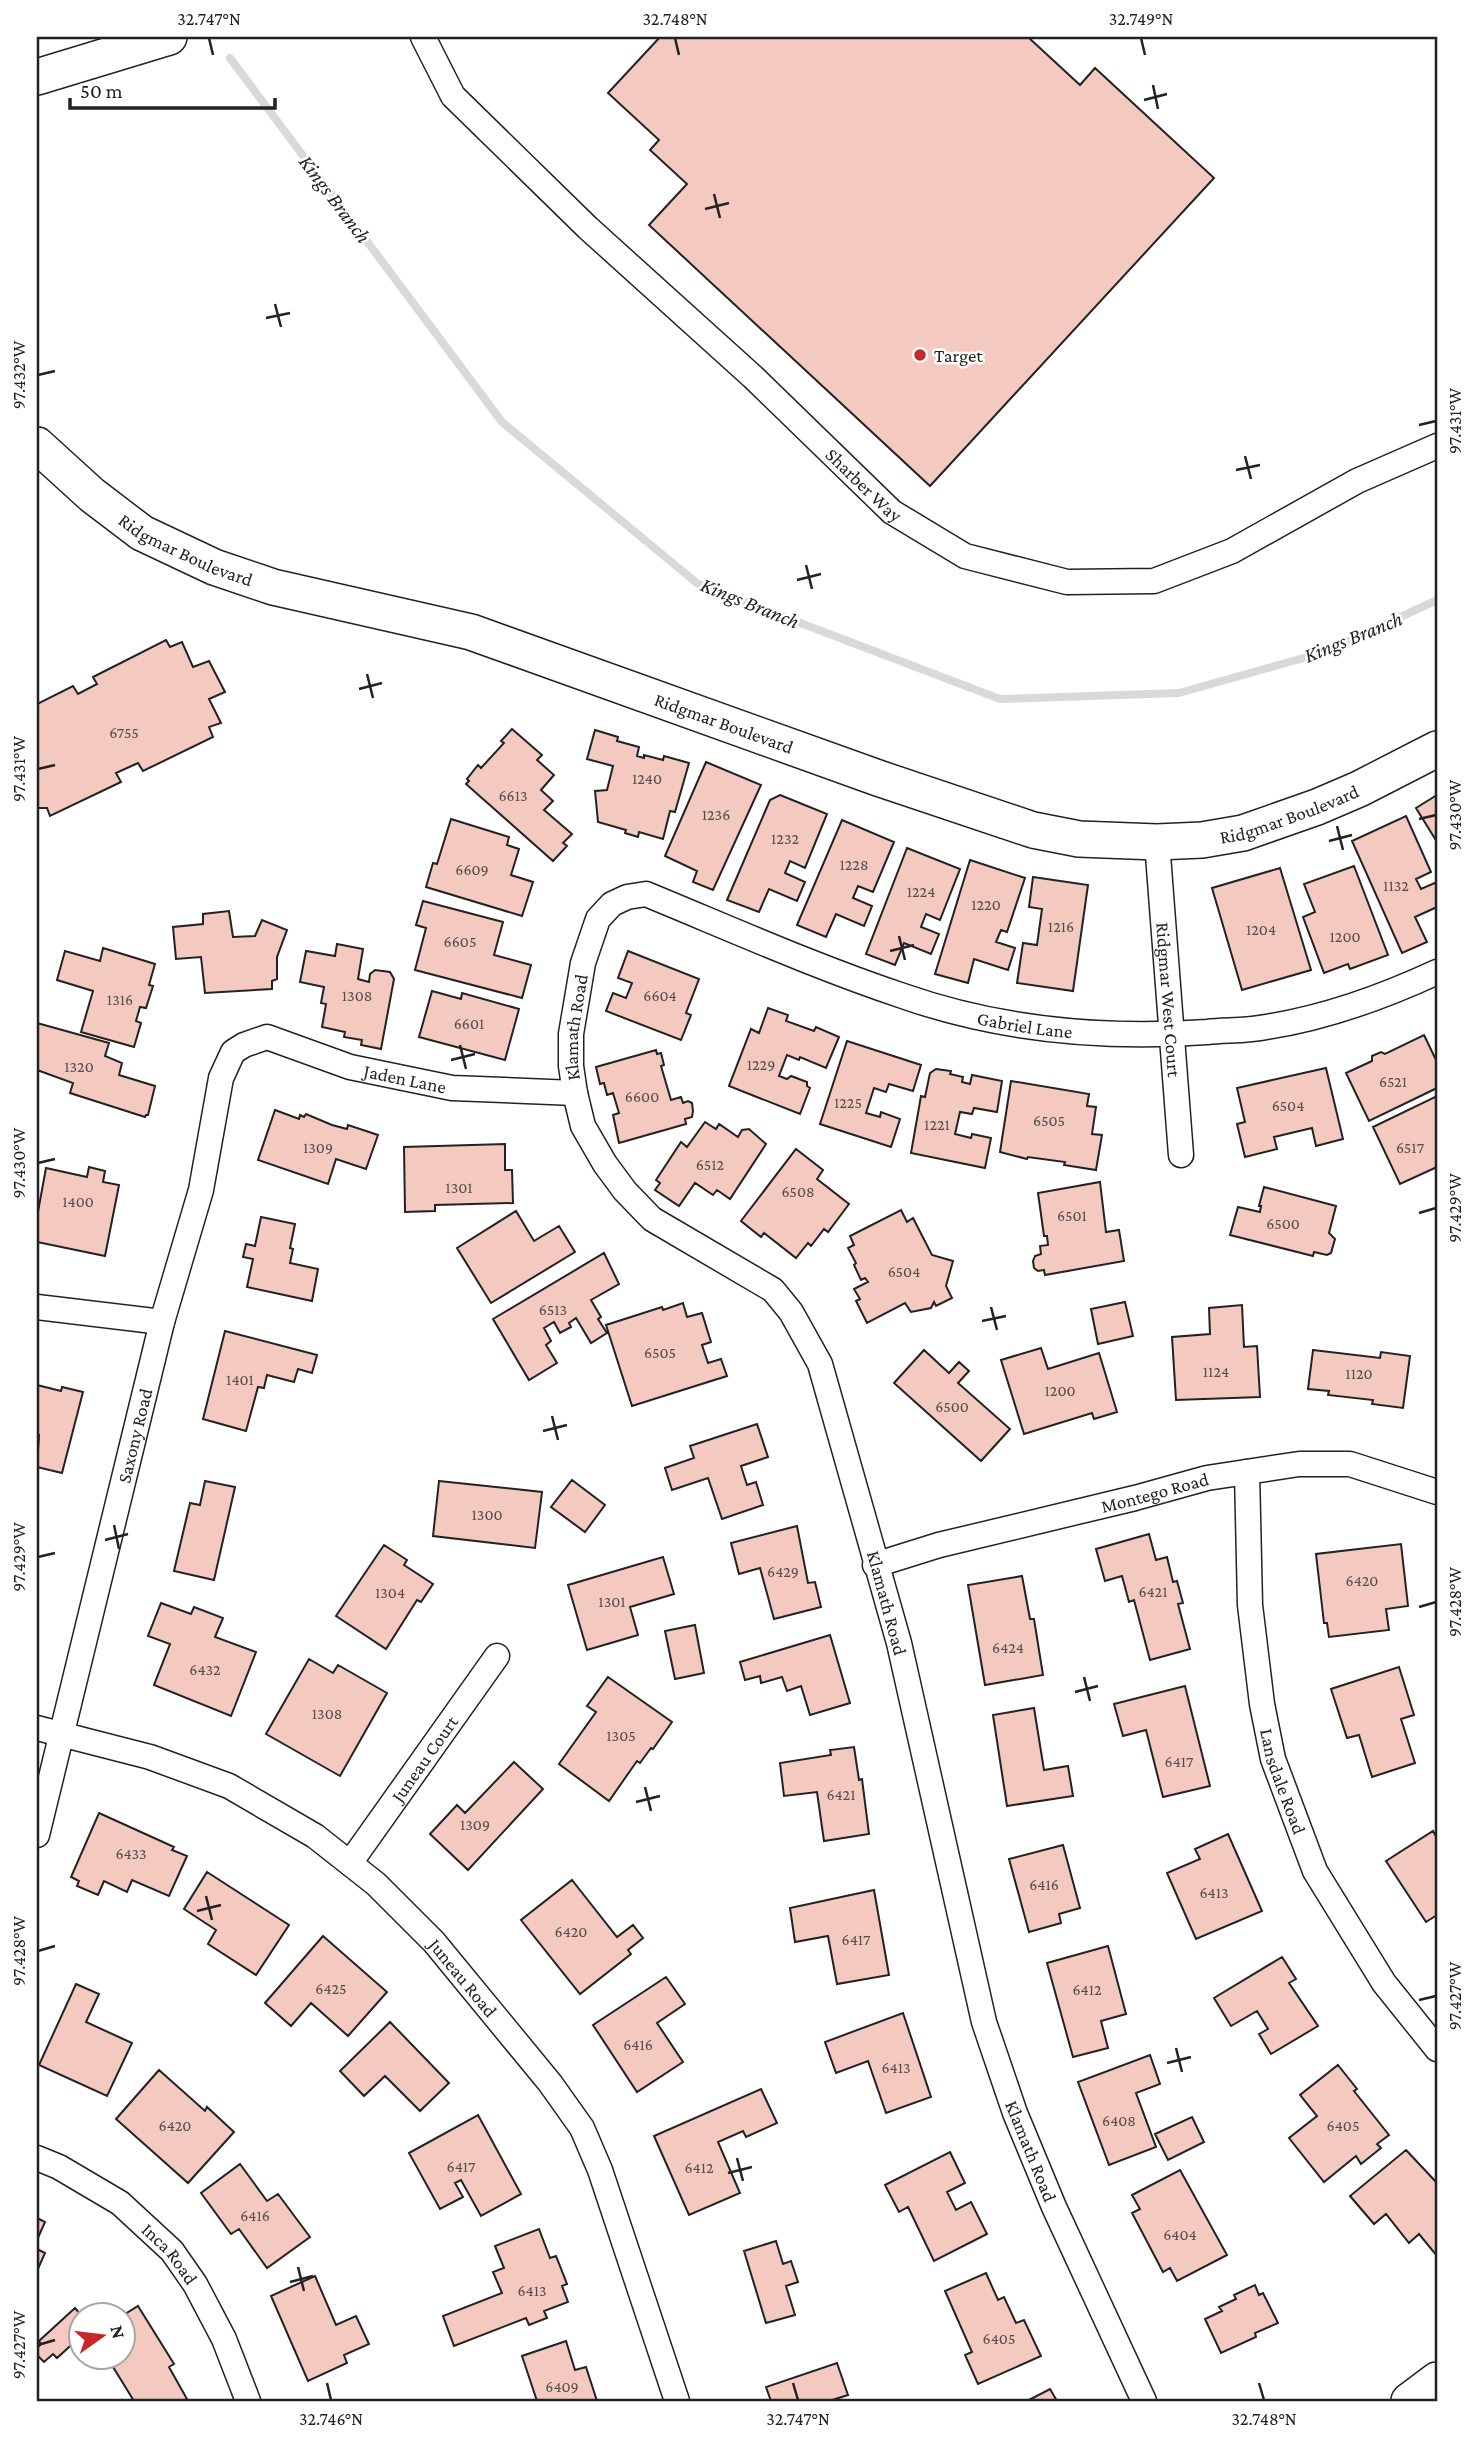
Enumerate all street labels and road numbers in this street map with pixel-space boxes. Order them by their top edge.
street label: Sharber Way [822,443,906,526]
street label: Ridgmar Boulevard [115,509,256,590]
street label: Ridgmar Boulevard [652,688,796,757]
street label: Ridgmar Boulevard [1218,780,1362,847]
street label: Ridgmar West Court [1153,921,1186,1078]
street label: Klamath Road [560,972,591,1082]
street label: Gabriel Lane [975,1007,1074,1042]
street label: Jaden Lane [360,1059,448,1097]
street label: Saxony Road [113,1386,156,1485]
street label: Montego Road [1099,1468,1211,1516]
street label: Klamath Road [863,1548,911,1658]
street label: Juneau Court [385,1711,462,1807]
street label: Lansdale Road [1257,1727,1311,1837]
street label: Juneau Road [424,1933,502,2021]
street label: Klamath Road [1001,2097,1061,2205]
street label: Inca Road [138,2218,202,2288]

